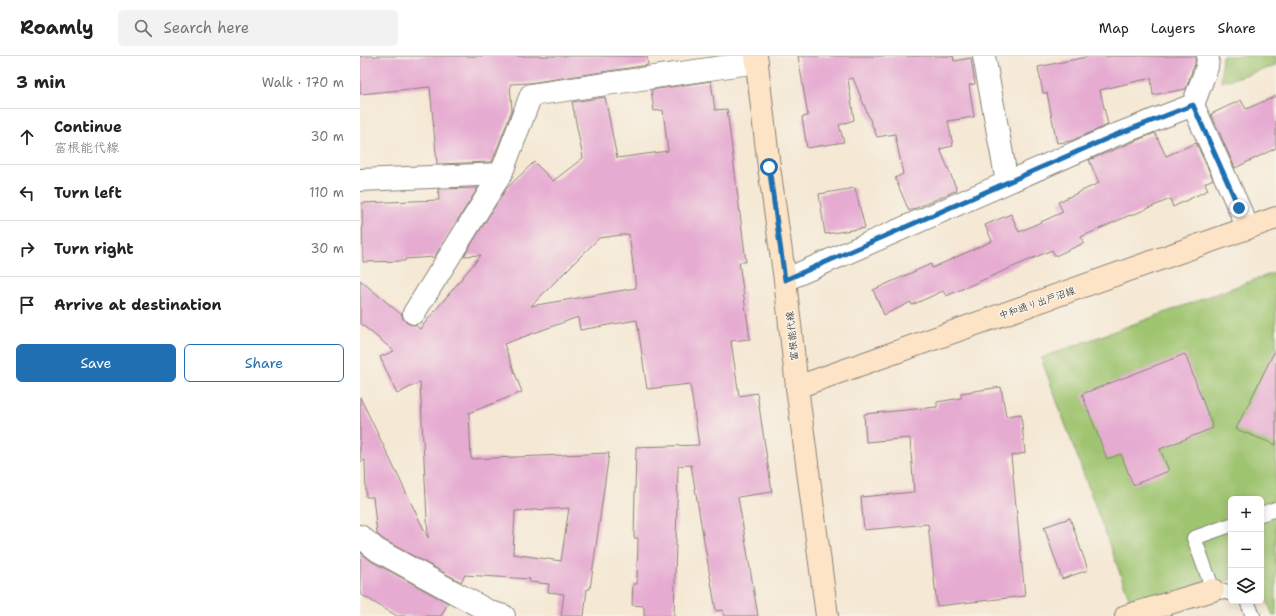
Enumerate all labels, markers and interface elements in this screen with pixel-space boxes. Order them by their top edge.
search box [118,10,398,46]
text: Roamly [20,15,94,40]
icon: search [132,17,154,39]
text: Search here [164,18,249,38]
text: Map [1099,19,1129,37]
text: Layers [1151,19,1195,37]
text: Share [1217,19,1256,37]
text: 3 min [16,71,66,93]
text: Walk · 170 m [262,74,344,91]
text: Continue [54,117,122,137]
icon: ahead [16,126,38,148]
text: 30 m [310,128,344,145]
text: 富根能代線 [54,139,119,156]
route start [760,158,778,176]
icon: left [16,182,38,204]
text: Turn left [54,183,122,203]
text: 110 m [309,184,344,201]
route end [1230,199,1248,217]
icon: right [16,238,38,260]
text: Turn right [54,239,134,259]
text: 30 m [310,240,344,257]
street label: 中和通り出戸沼線 [997,284,1077,322]
icon: arrive [16,294,38,316]
text: Arrive at destination [54,295,222,315]
street label: 富根能代線 [783,310,801,362]
button: Save [16,344,176,382]
button: Share [184,344,344,382]
map controls [1228,496,1264,604]
button: + [1228,496,1264,532]
button: − [1228,532,1264,568]
button: layers [1228,568,1264,604]

